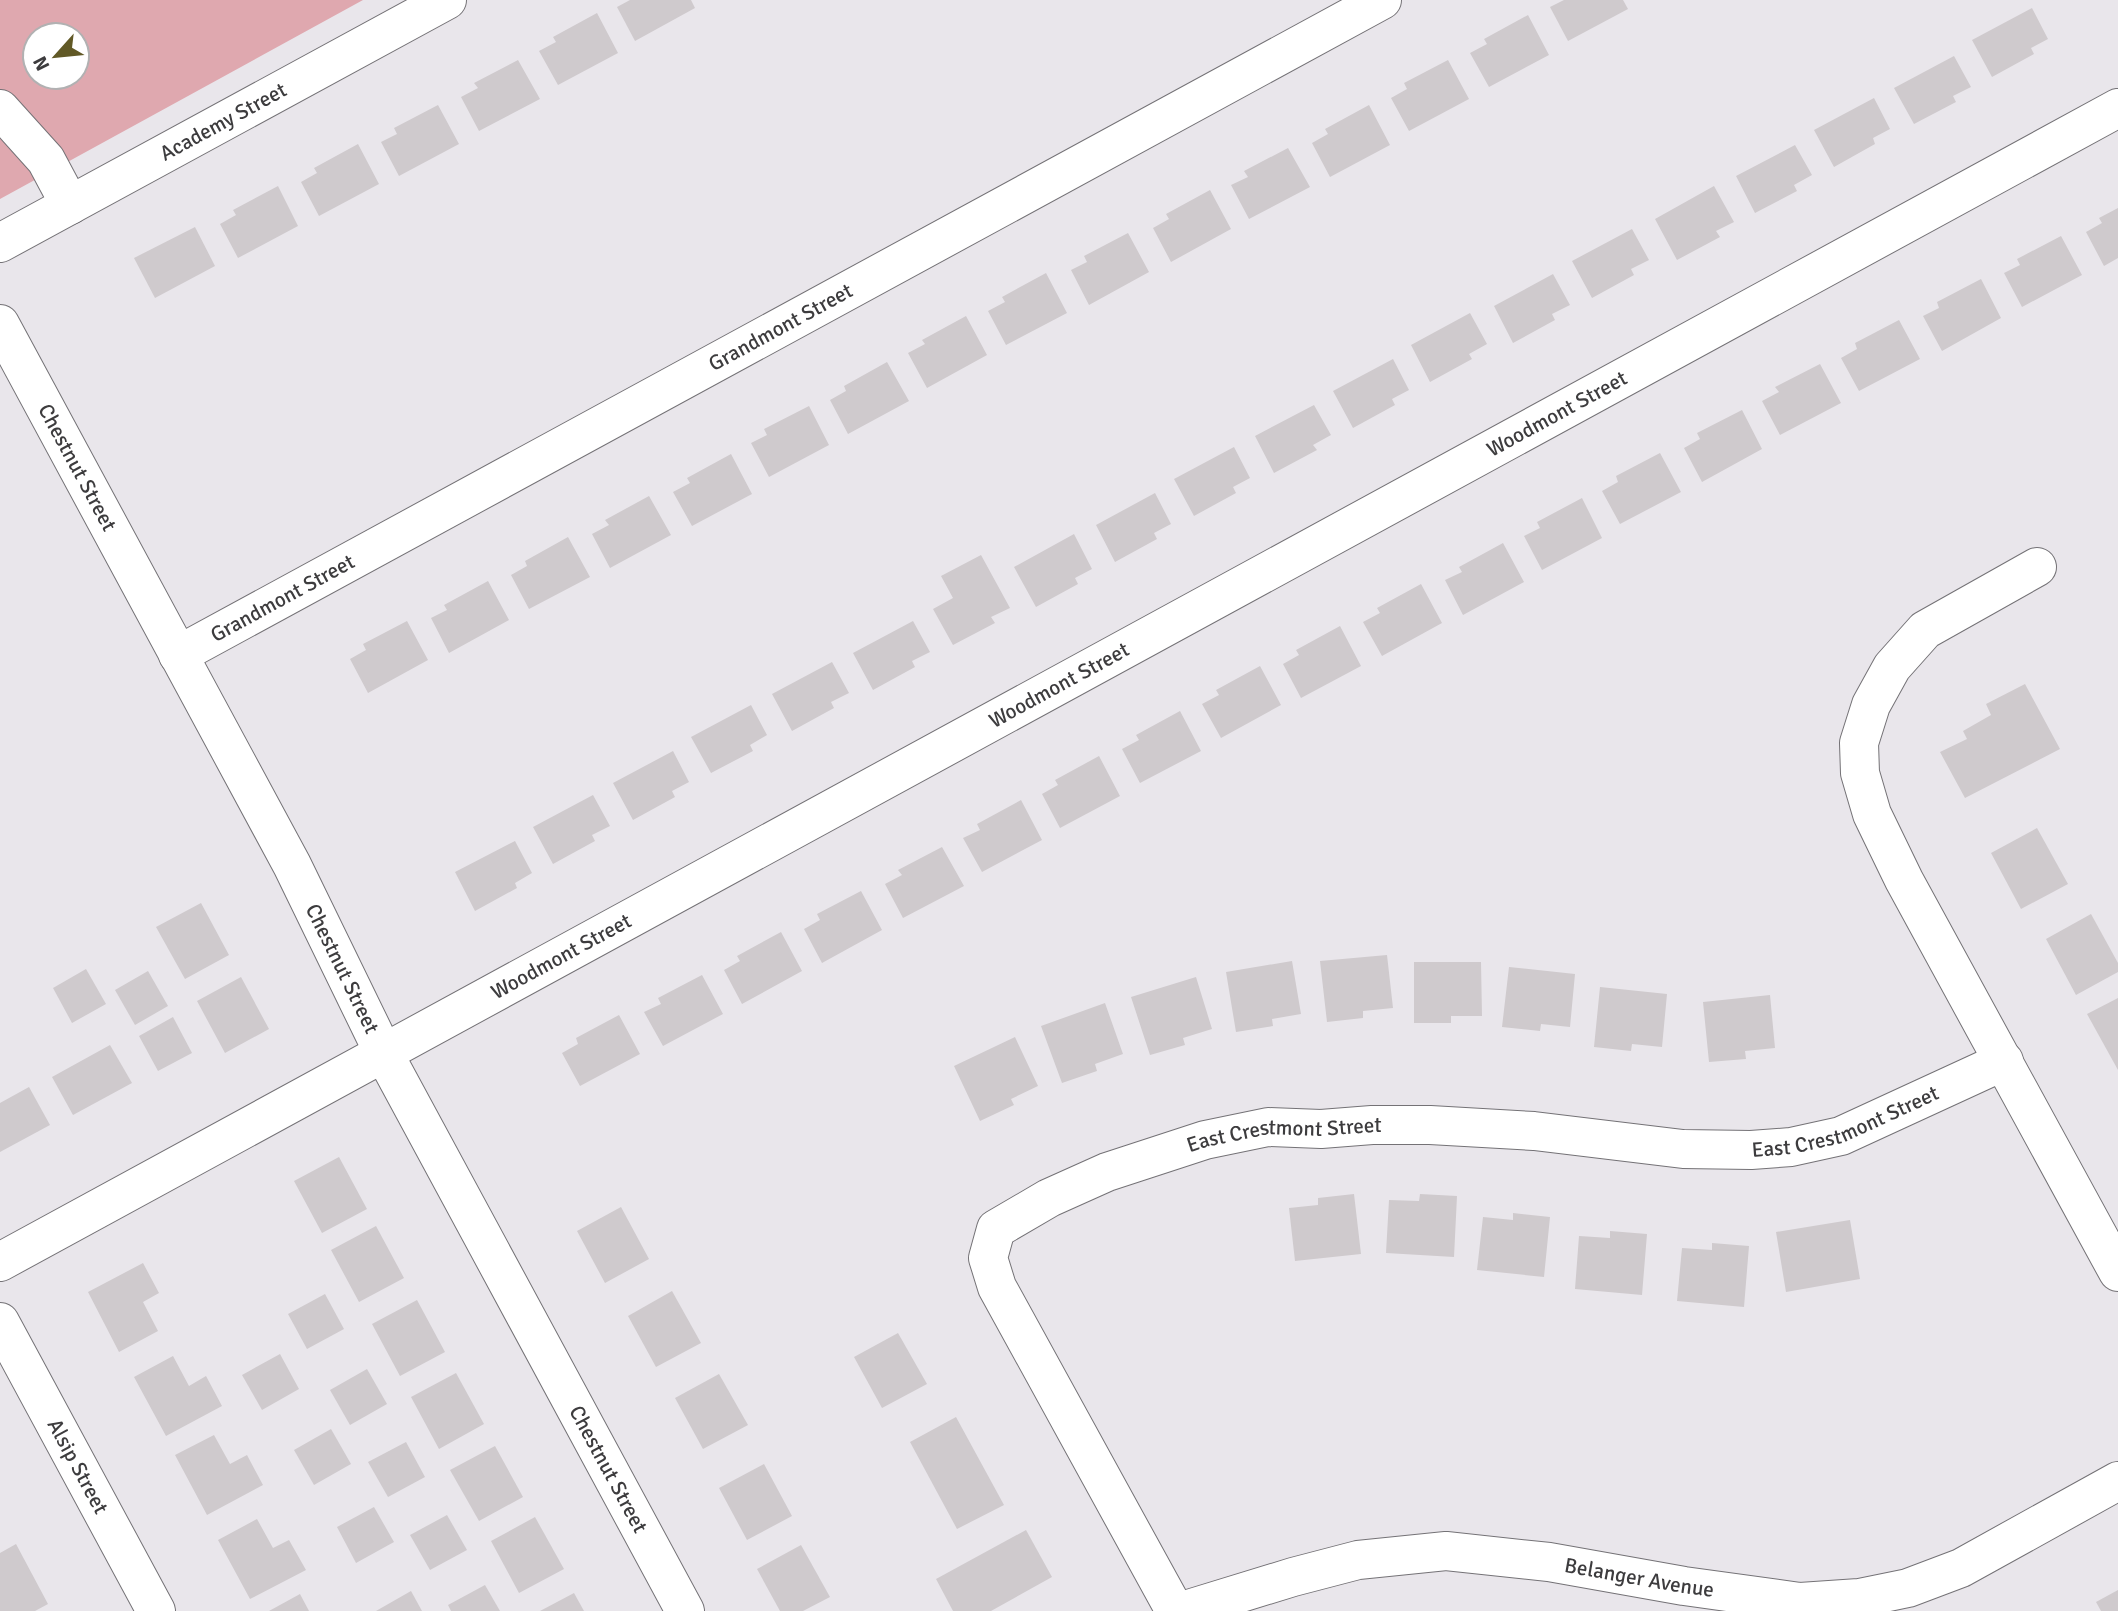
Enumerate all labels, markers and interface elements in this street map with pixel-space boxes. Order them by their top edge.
north arrow [21,21,91,91]
text: N [28,52,55,75]
street label: Academy Street [155,77,291,167]
street label: Grandmont Street [704,277,857,377]
street label: Woodmont Street [1482,365,1632,462]
street label: Chestnut Street [33,399,122,536]
street label: Grandmont Street [206,548,359,648]
street label: Woodmont Street [984,636,1134,734]
street label: Chestnut Street [300,900,385,1038]
street label: Woodmont Street [486,908,636,1005]
street label: East Crestmont Street [1751,1080,1943,1163]
street label: East Crestmont Street [1183,1112,1382,1158]
street label: Chestnut Street [564,1401,653,1537]
street label: Alsip Street [42,1414,114,1518]
street label: Belanger Avenue [1563,1552,1716,1603]

